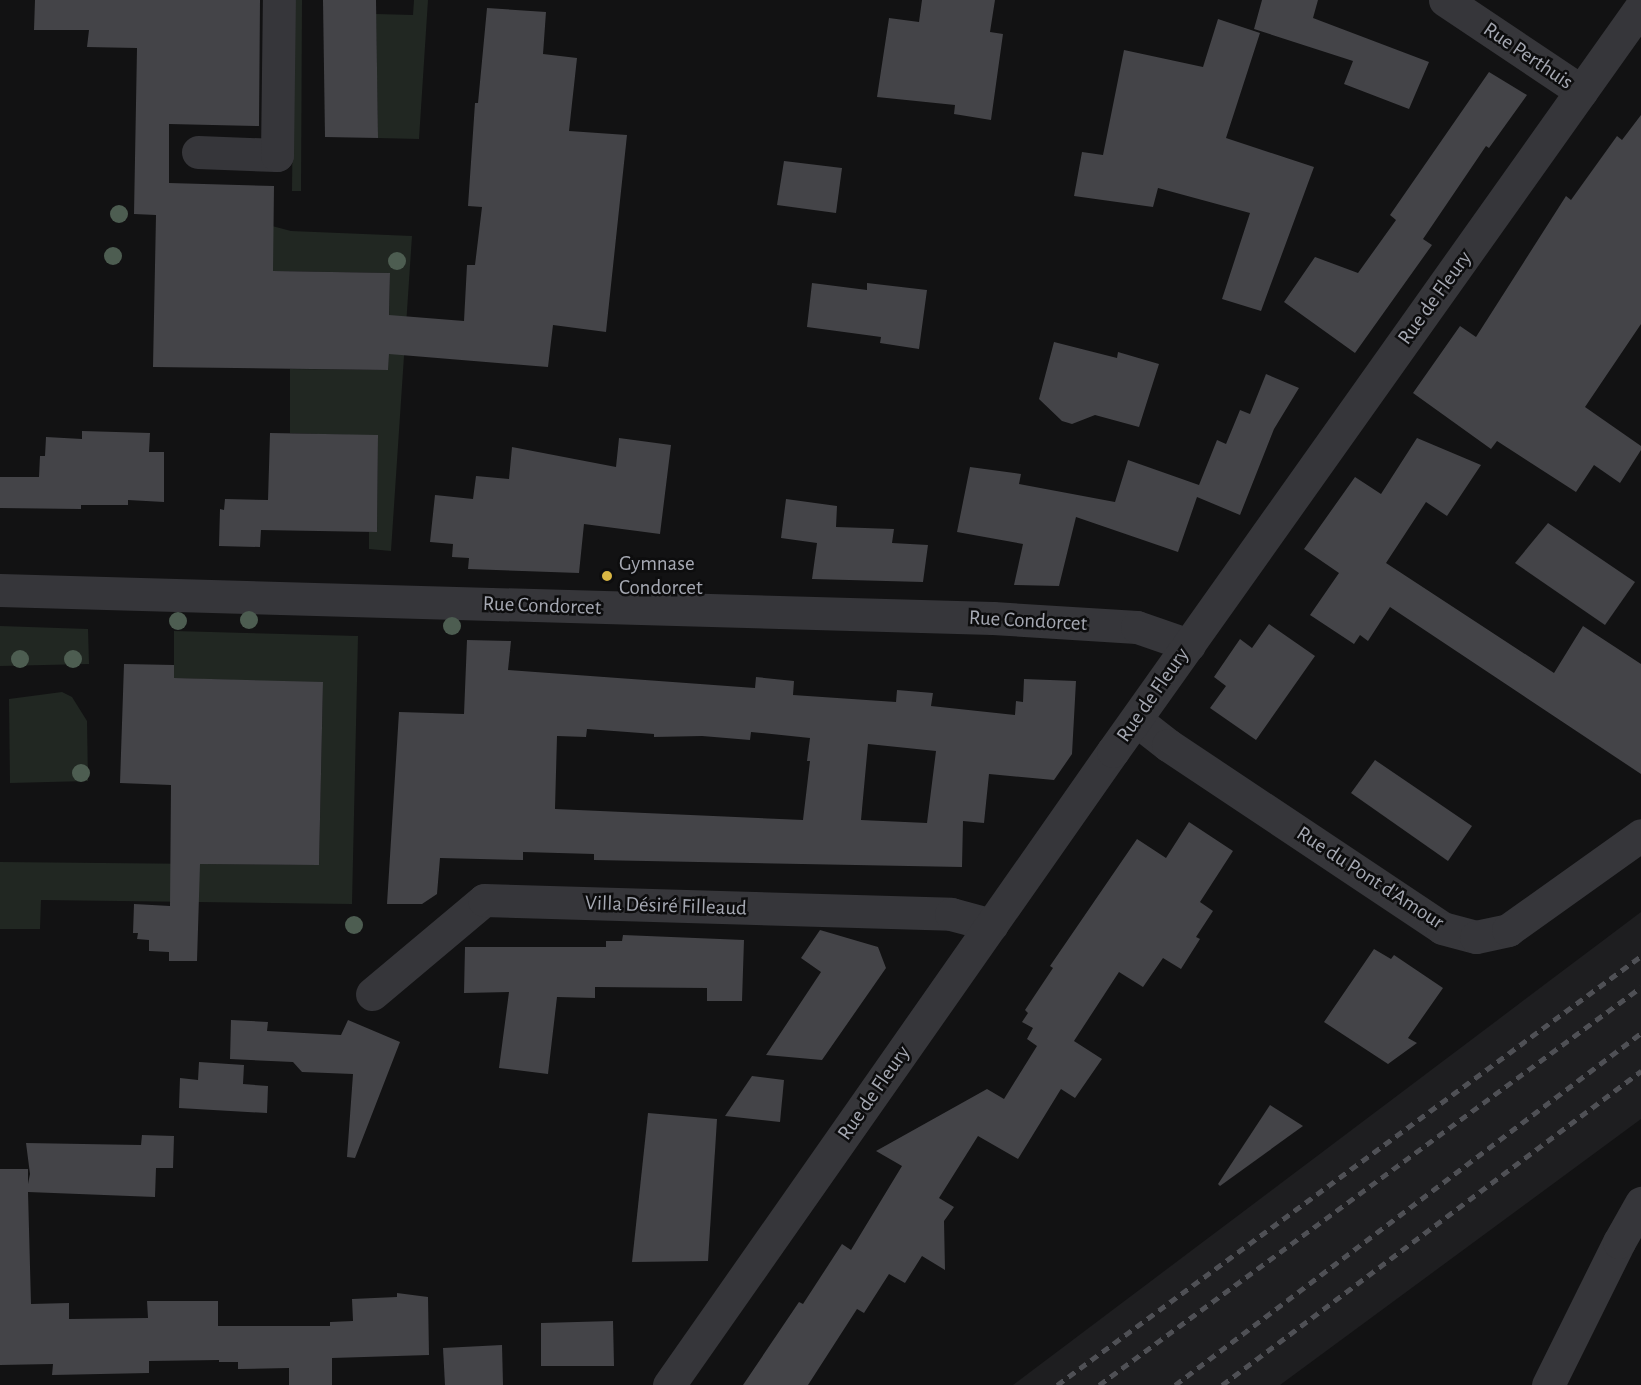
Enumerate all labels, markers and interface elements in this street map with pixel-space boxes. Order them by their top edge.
street label: Rue Perthuis [1478,17,1578,95]
street label: Rue de Fleury [1393,246,1477,350]
place label: Gymnase Condorcet [619,551,703,601]
marker: Gymnase Condorcet [600,569,614,583]
street label: Rue Condorcet [482,591,602,621]
street label: Rue Condorcet [968,605,1088,637]
street label: Rue de Fleury [1111,643,1195,747]
street label: Rue du Pont d'Amour [1292,821,1448,935]
street label: Villa Désiré Filleaud [585,891,747,921]
street label: Rue de Fleury [832,1041,916,1145]

